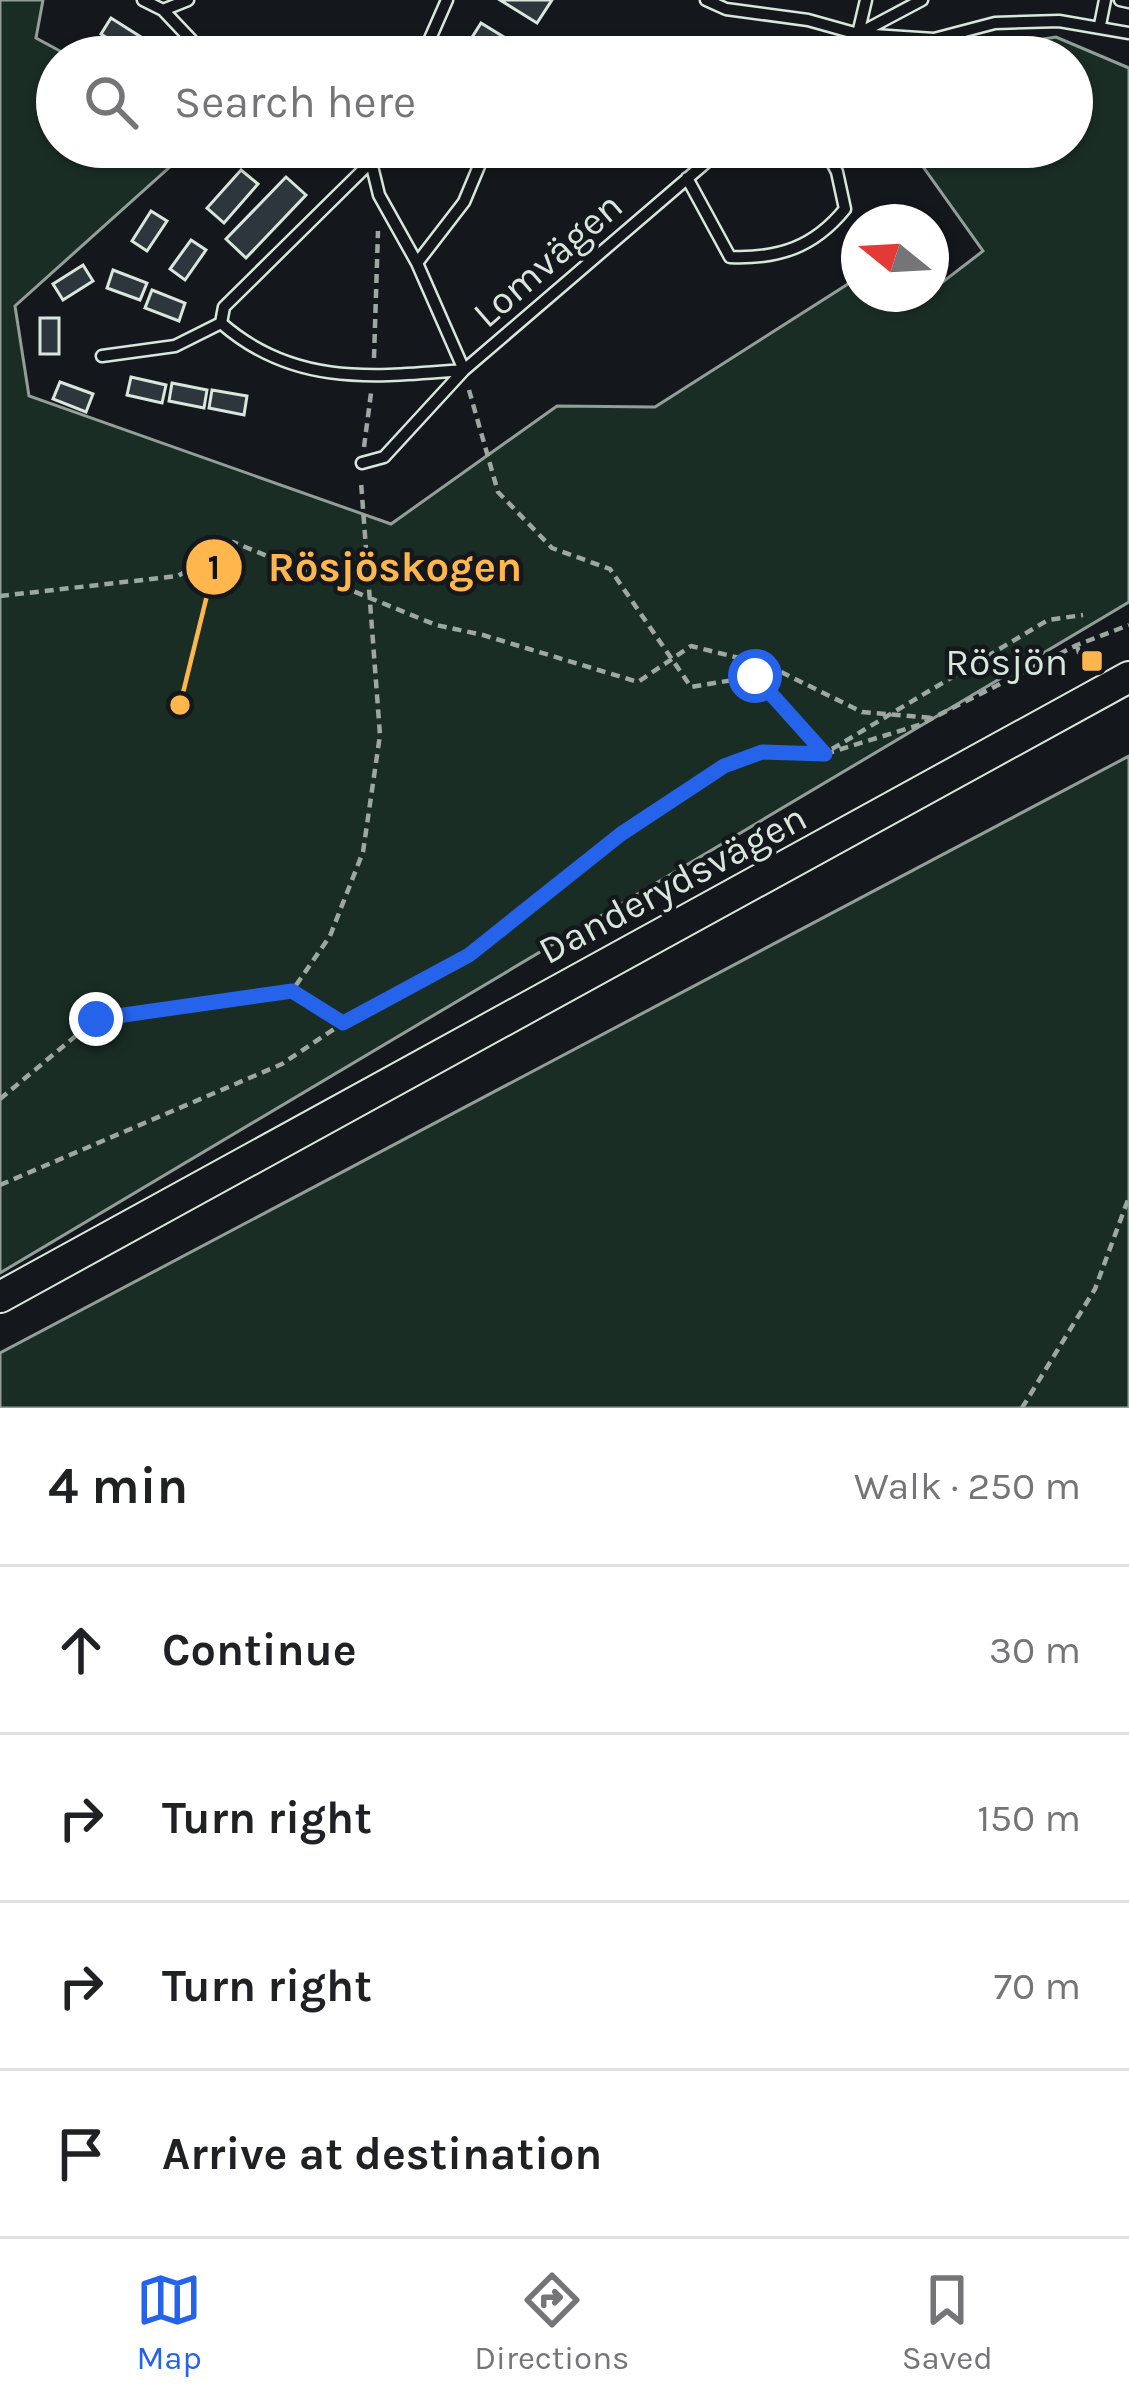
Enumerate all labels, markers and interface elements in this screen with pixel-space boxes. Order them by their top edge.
search box [36,36,1093,168]
icon: search [78,69,144,135]
text: Search here [174,76,416,128]
street label: Lomvägen [464,182,632,337]
north arrow [841,204,949,312]
callout: Rösjöskogen [184,528,546,606]
text: Rösjöskogen [268,542,522,592]
text: 1 [208,546,220,588]
place label: Rösjön [945,639,1068,685]
marker: Rösjön [1079,648,1105,674]
route start [728,649,782,703]
street label: Danderydsvägen [531,794,814,974]
route end [69,992,123,1046]
text: 4 min [48,1456,188,1516]
text: Walk · 250 m [854,1463,1081,1509]
icon: ahead [48,1617,114,1683]
text: Continue [162,1624,357,1676]
text: 30 m [989,1627,1081,1673]
icon: right [48,1785,114,1851]
text: Turn right [162,1792,372,1844]
text: 150 m [977,1795,1081,1841]
icon: right [48,1953,114,2019]
text: Turn right [162,1960,372,2012]
text: 70 m [994,1963,1081,2009]
icon: arrive [48,2121,114,2187]
text: Arrive at destination [162,2128,602,2180]
tab: Map [136,2267,202,2377]
tab: Directions [474,2267,629,2377]
tab: Saved [902,2267,993,2377]

